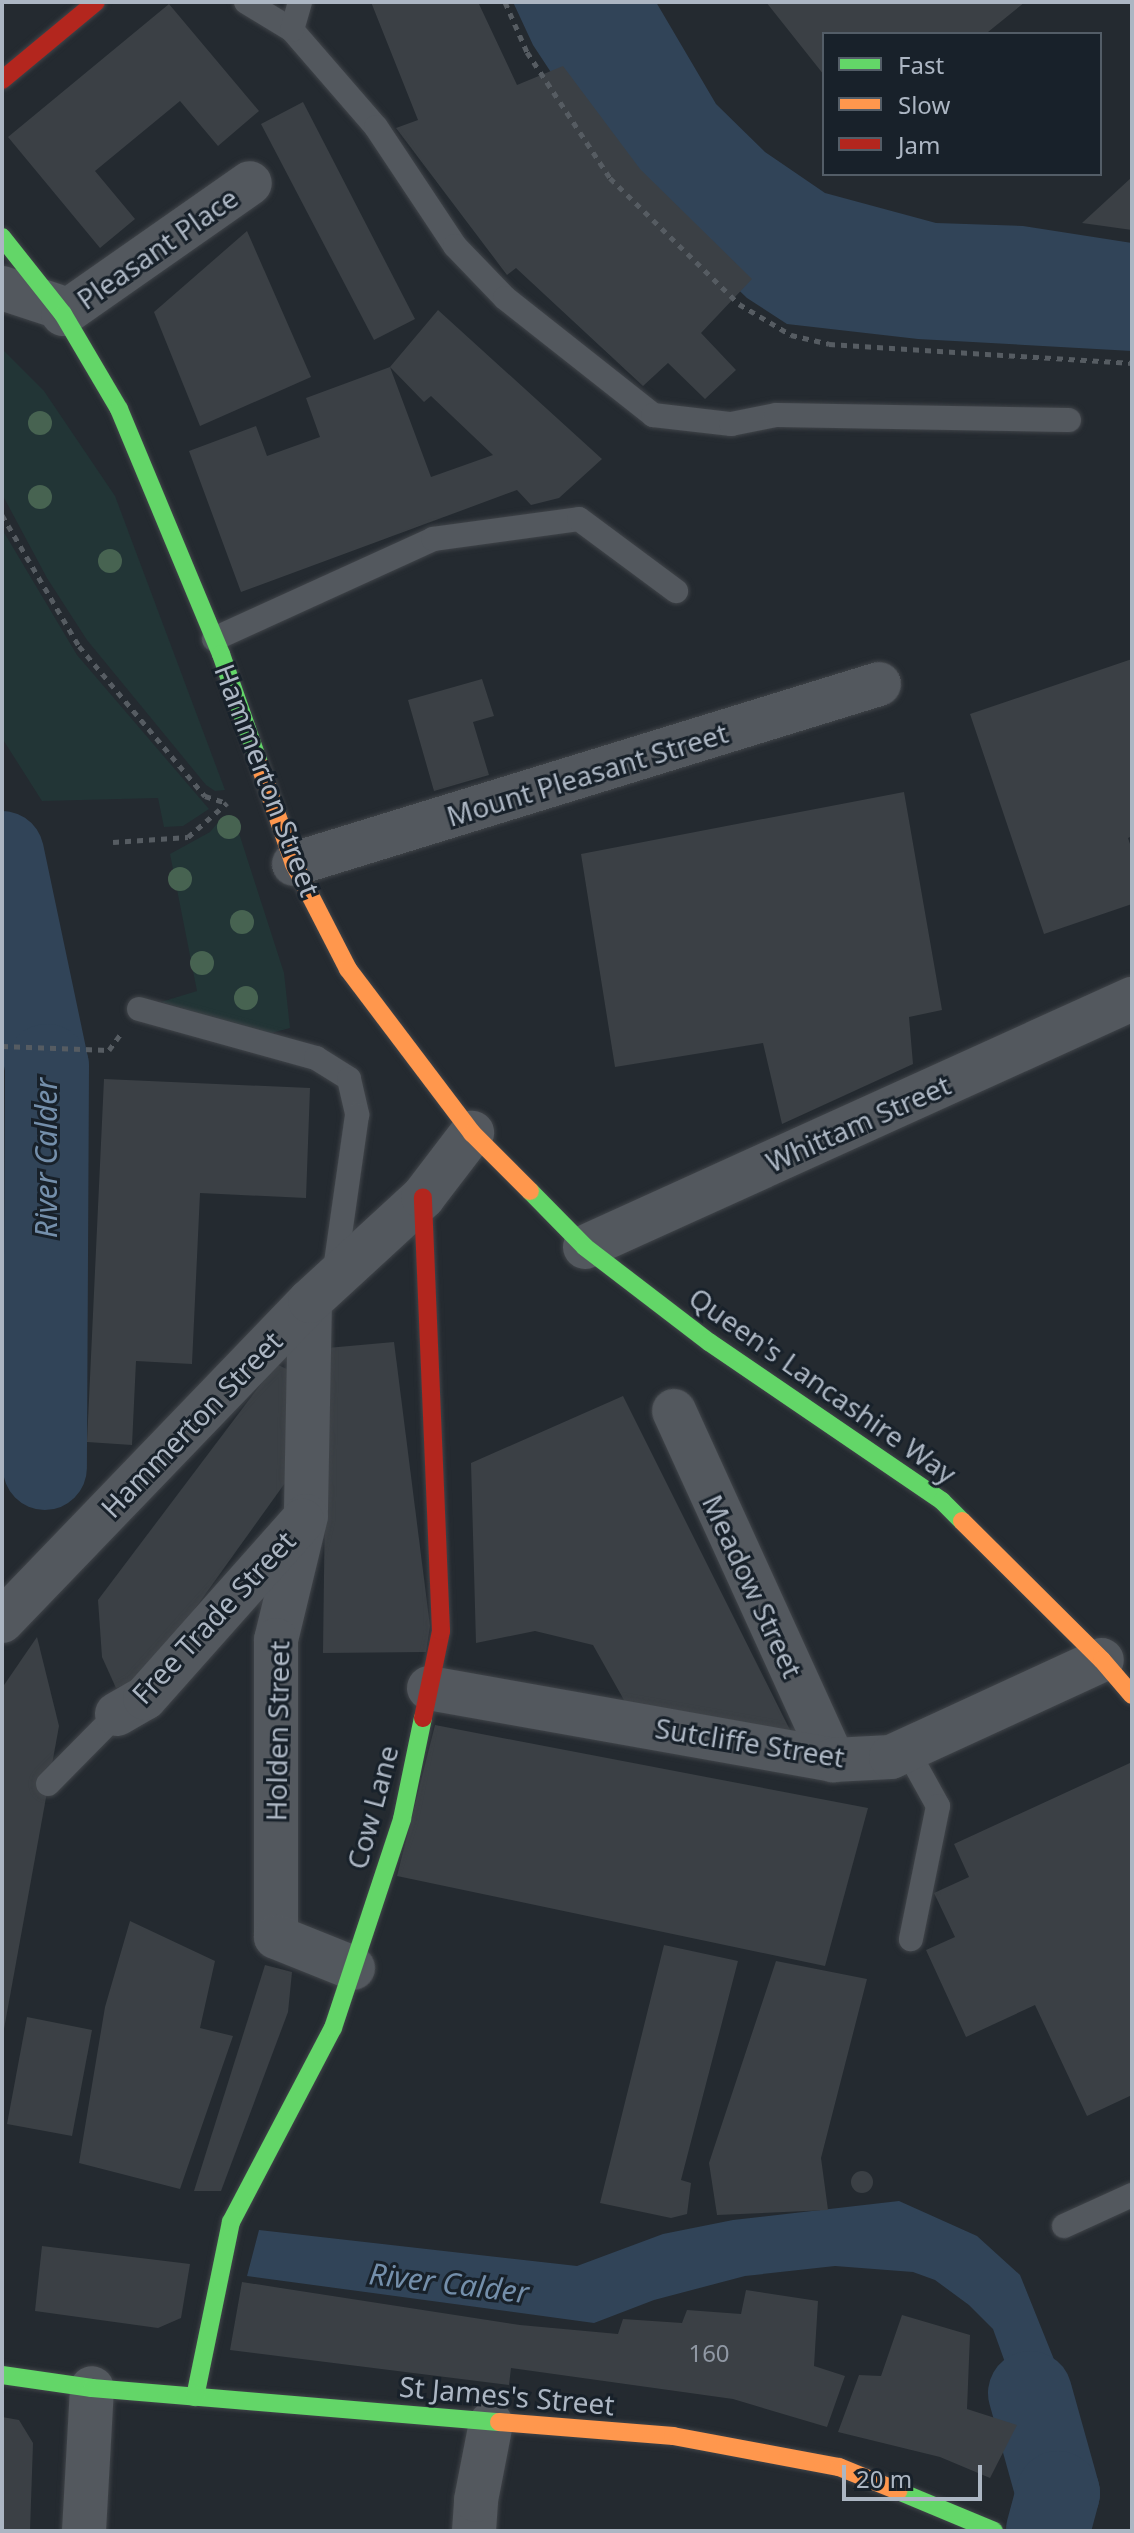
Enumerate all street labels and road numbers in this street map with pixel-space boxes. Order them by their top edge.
street label: Pleasant Place [70,180,244,316]
street label: Hammerton Street [208,659,328,901]
street label: Mount Pleasant Street [442,715,732,833]
street label: Whittam Street [761,1067,955,1179]
street label: Queen's Lancashire Way [683,1280,963,1490]
street label: Hammerton Street [93,1324,289,1524]
street label: Meadow Street [696,1489,810,1683]
street label: Free Trade Street [124,1524,302,1710]
street label: Holden Street [259,1640,295,1822]
street label: Sutcliffe Street [653,1710,847,1774]
street label: Cow Lane [339,1741,405,1873]
street label: St James's Street [398,2369,616,2421]

